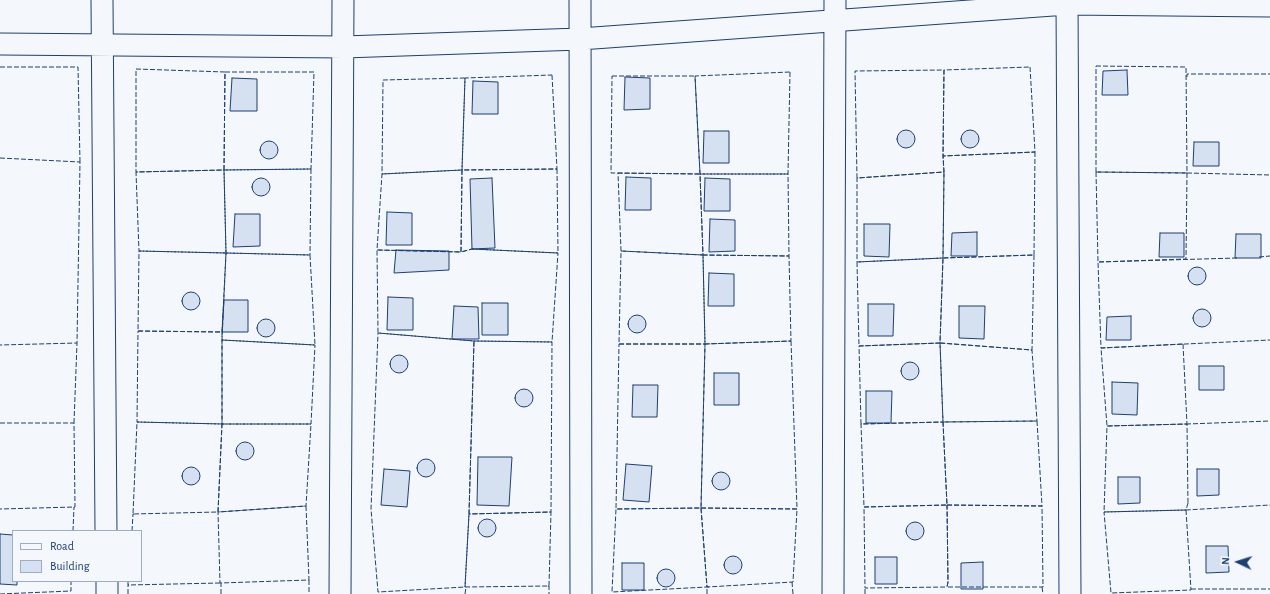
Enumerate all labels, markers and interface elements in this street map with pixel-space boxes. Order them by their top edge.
legend [12,530,142,582]
text: Road [50,540,74,552]
north arrow [1218,542,1258,582]
text: N [1220,557,1231,565]
text: Building [50,560,90,572]

